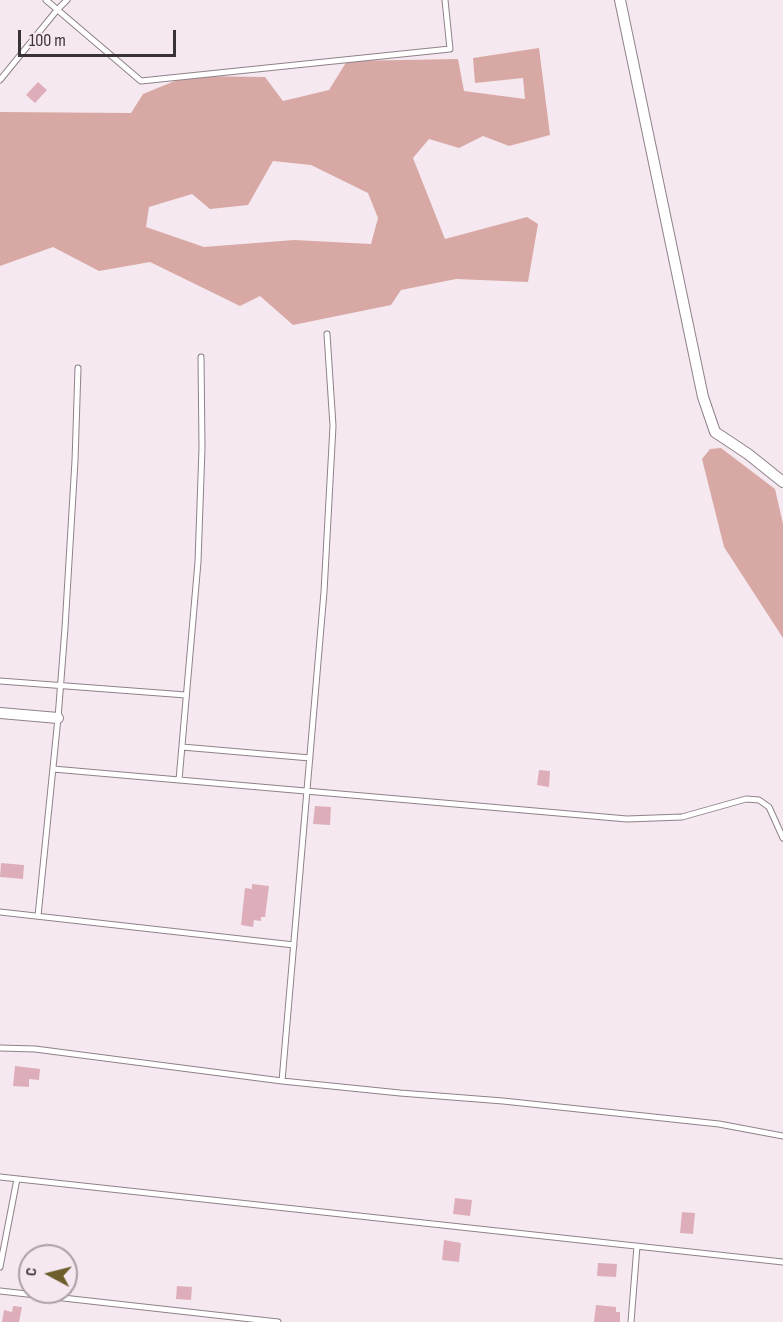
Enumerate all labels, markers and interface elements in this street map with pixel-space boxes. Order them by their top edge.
scale bar [21,18,178,56]
text: 100 m [29,30,66,51]
north arrow [18,1244,78,1304]
text: С [22,1267,42,1277]

